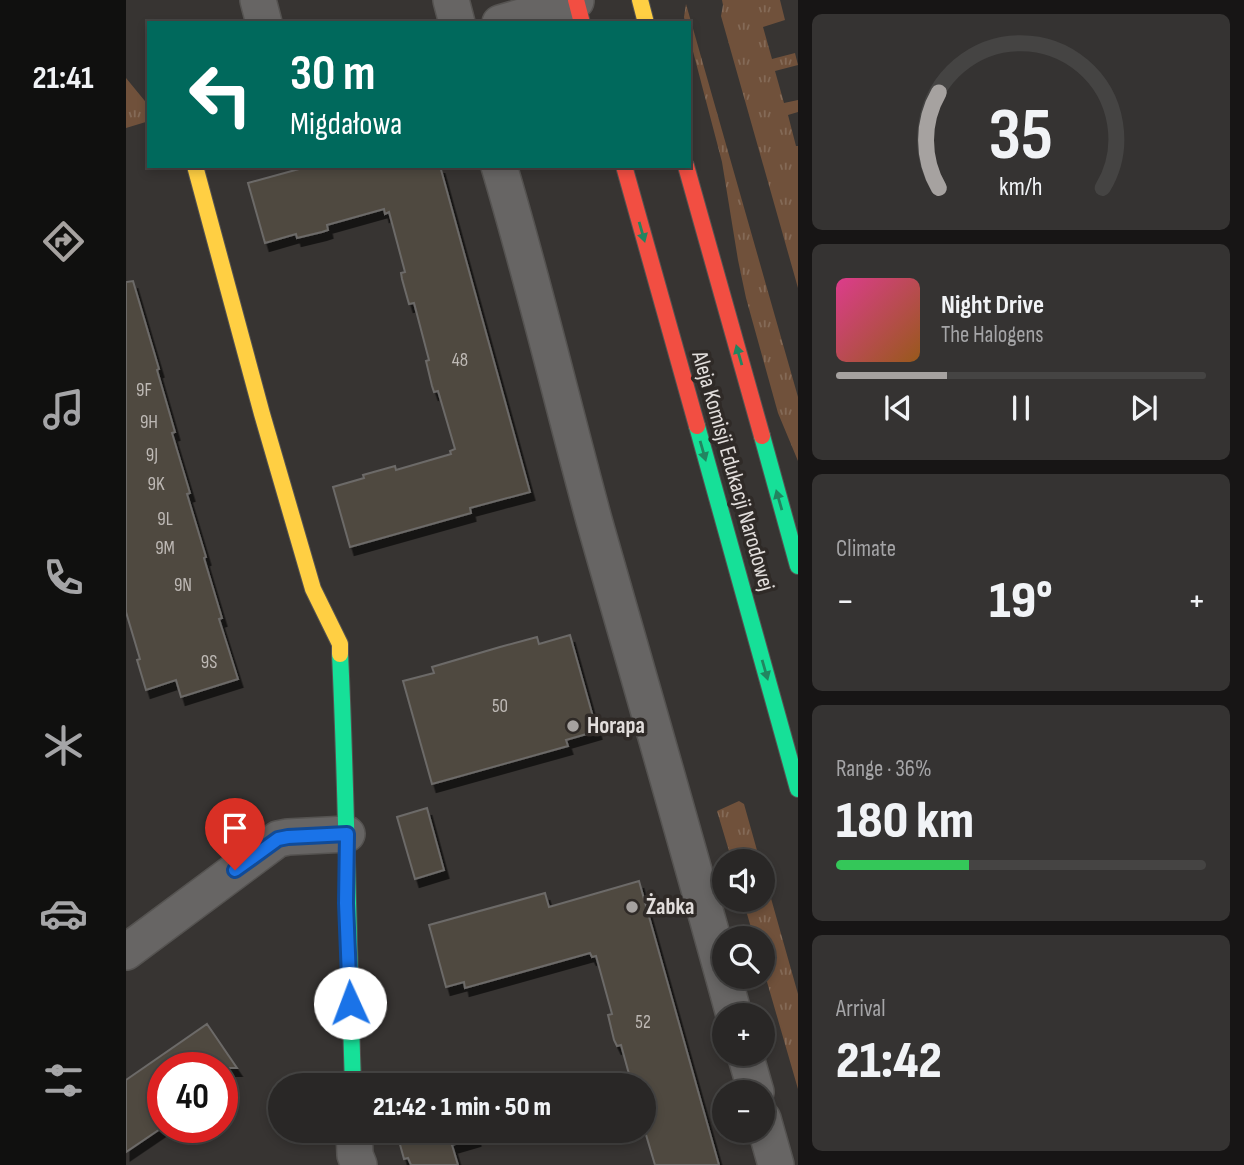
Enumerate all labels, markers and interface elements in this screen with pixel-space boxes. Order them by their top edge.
text: 30 m [290,45,375,104]
icon: left [175,49,266,140]
text: 21:41 [32,59,94,98]
text: 35 [989,92,1053,180]
text: Migdałowa [290,105,402,144]
text: km/h [999,172,1043,203]
icon: directions [39,217,88,266]
one-way arrow [637,221,648,243]
text: Night Drive [941,290,1044,321]
text: The Halogens [941,321,1044,349]
one-way arrow [733,344,743,365]
street label: Aleja Komisji Edukacji Narodowej [685,347,781,594]
house number: 48 [452,349,468,372]
house number: 9F [136,379,152,402]
icon: music [39,385,88,434]
icon: previous [879,389,917,427]
icon: pause [1002,389,1040,427]
icon: next [1125,389,1163,427]
house number: 9H [140,411,158,434]
one-way arrow [699,441,709,462]
house number: 9J [146,444,158,467]
house number: 9K [147,473,165,496]
one-way arrow [774,489,784,510]
house number: 9L [157,508,173,531]
text: Climate [836,535,896,563]
house number: 9M [155,537,175,560]
icon: phone [39,553,88,602]
text: 19° [989,570,1053,633]
house number: 9N [174,574,192,597]
text: − [836,579,855,624]
text: + [1187,579,1206,624]
house number: 9S [201,651,217,674]
one-way arrow [760,660,770,681]
house number: 50 [492,695,508,718]
place label: Horapa [587,712,645,740]
marker: Horapa [565,718,581,734]
icon: climate [39,721,88,770]
text: Range · 36% [836,755,932,783]
text: 180 km [836,790,974,853]
pin [205,798,265,870]
icon: arrive [216,809,254,847]
map controls [712,849,775,1143]
button: sound [712,849,775,912]
icon: car [39,889,88,938]
place label: Żabka [646,893,694,921]
marker: Żabka [624,899,640,915]
button: search [712,926,775,989]
position arrow [313,966,387,1040]
text: Arrival [836,995,885,1023]
button: + [712,1003,775,1066]
house number: 52 [635,1011,651,1034]
text: 21:42 [836,1030,942,1093]
speed limit sign: 40 [147,1052,238,1143]
icon: filters [39,1056,88,1105]
button: − [712,1080,775,1143]
text: 21:42 · 1 min · 50 m [373,1092,551,1123]

